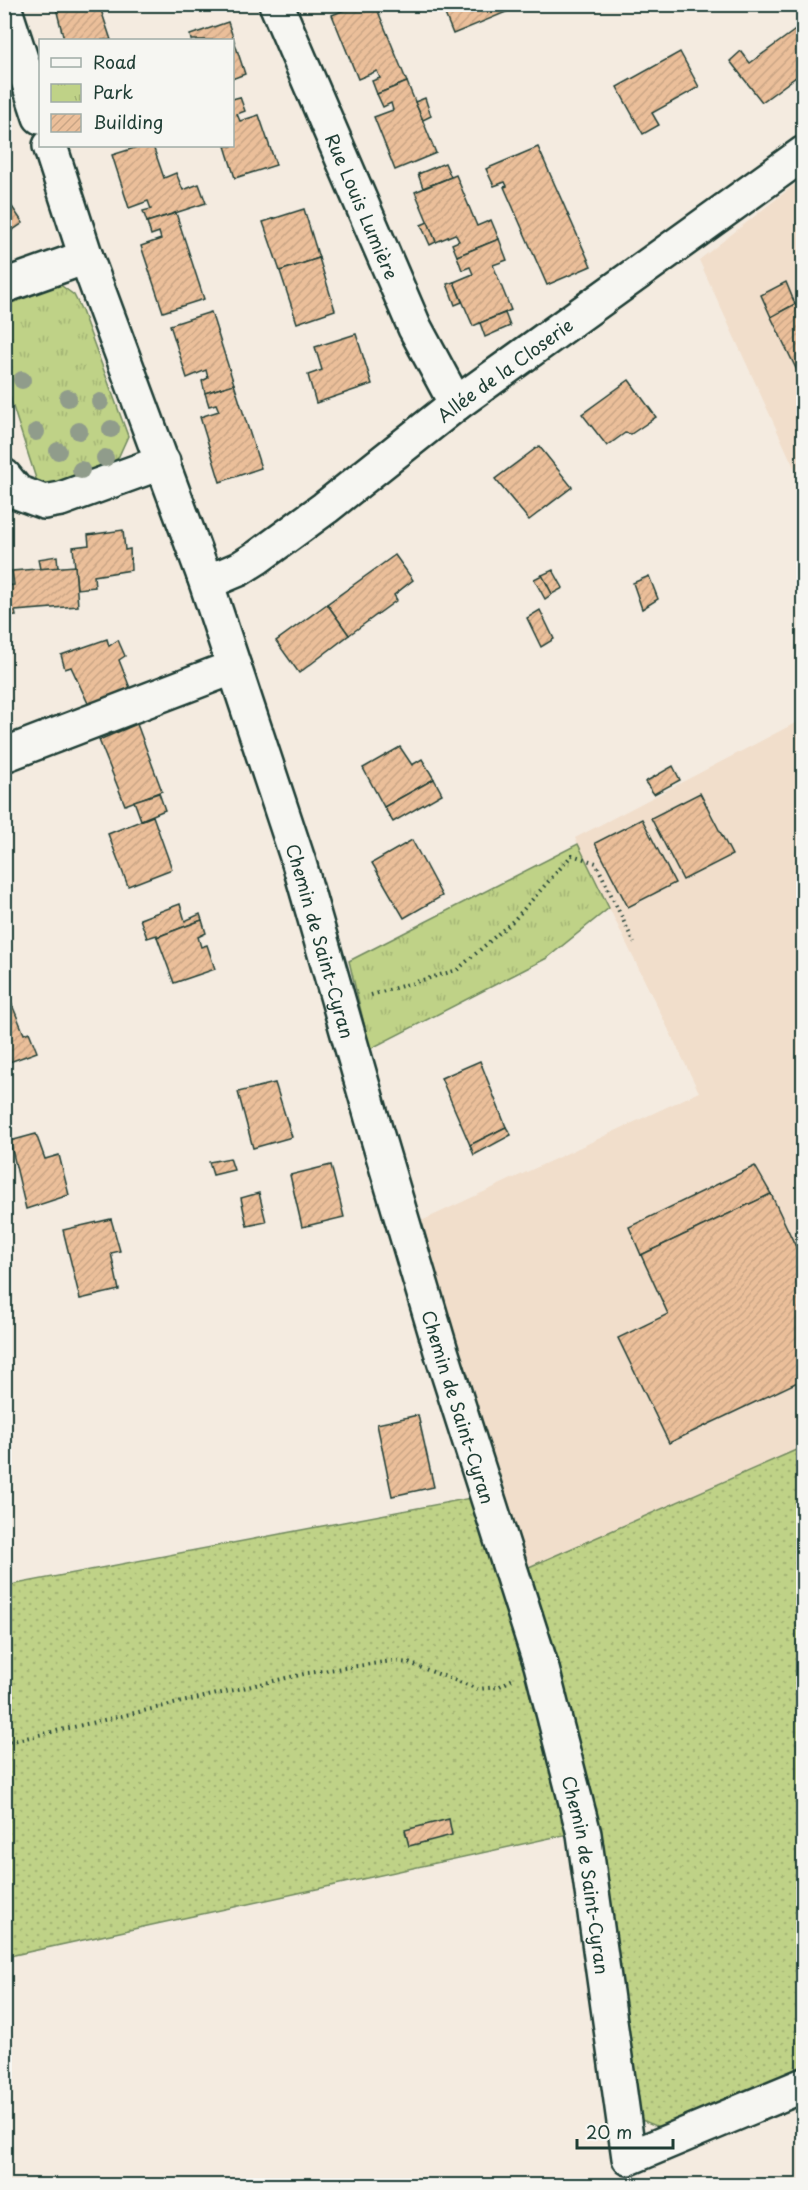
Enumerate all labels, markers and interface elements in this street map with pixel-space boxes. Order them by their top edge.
legend [39,39,234,147]
text: Road [93,48,137,75]
text: Park [93,78,133,105]
text: Building [93,108,163,135]
street label: Rue Louis Lumière [320,129,406,283]
street label: Allée de la Closerie [431,311,578,428]
street label: Chemin de Saint-Cyran [280,840,362,1041]
street label: Chemin de Saint-Cyran [416,1307,502,1507]
street label: Chemin de Saint-Cyran [556,1772,617,1976]
scale bar [577,2112,673,2150]
text: 20 m [586,2118,632,2145]

